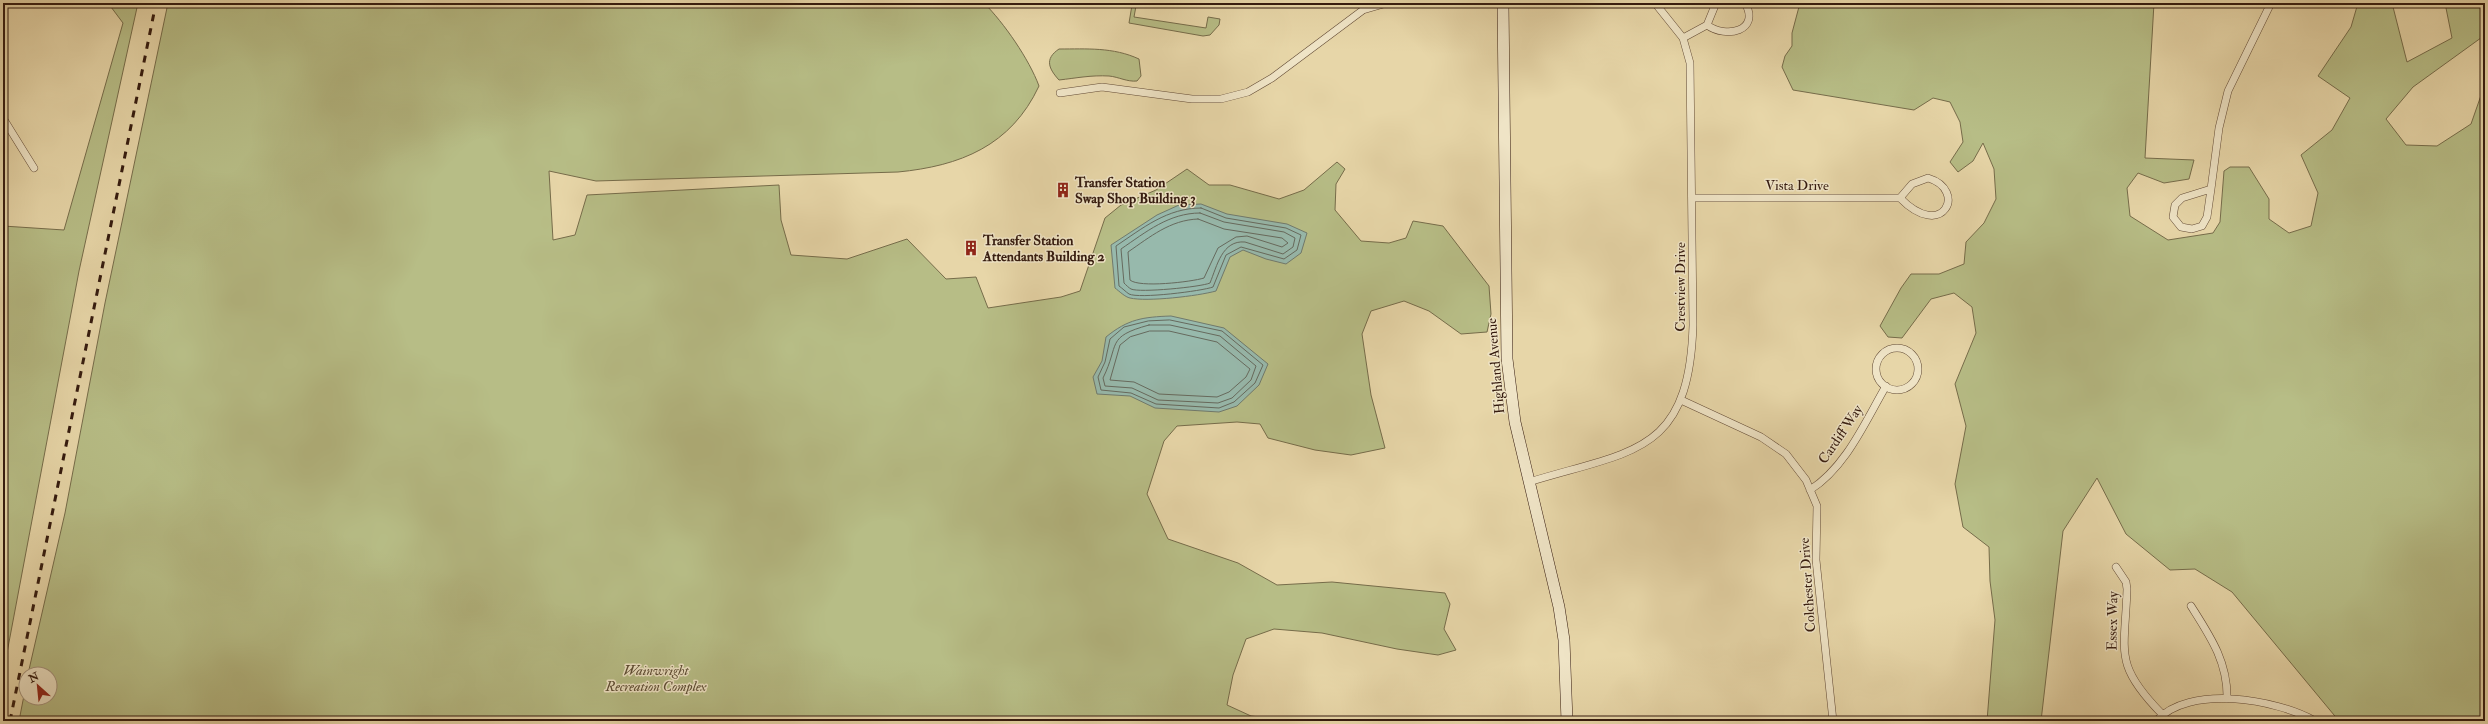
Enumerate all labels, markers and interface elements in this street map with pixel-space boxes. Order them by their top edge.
place label: Transfer Station Swap Shop Building 3 [1074,174,1196,208]
street label: Vista Drive [1765,177,1829,194]
building icon: Transfer Station Swap Shop Building 3 [1054,181,1072,199]
place label: Transfer Station Attendants Building 2 [982,232,1105,266]
building icon: Transfer Station Attendants Building 2 [962,239,980,257]
street label: Crestview Drive [1672,242,1689,332]
street label: Highland Avenue [1483,317,1508,415]
street label: Cardiff Way [1815,401,1868,468]
street label: Colchester Drive [1796,537,1819,633]
street label: Essex Way [2103,590,2123,651]
park label: Wainwright Recreation Complex [604,662,707,695]
north arrow [18,666,58,706]
text: N [25,669,42,686]

